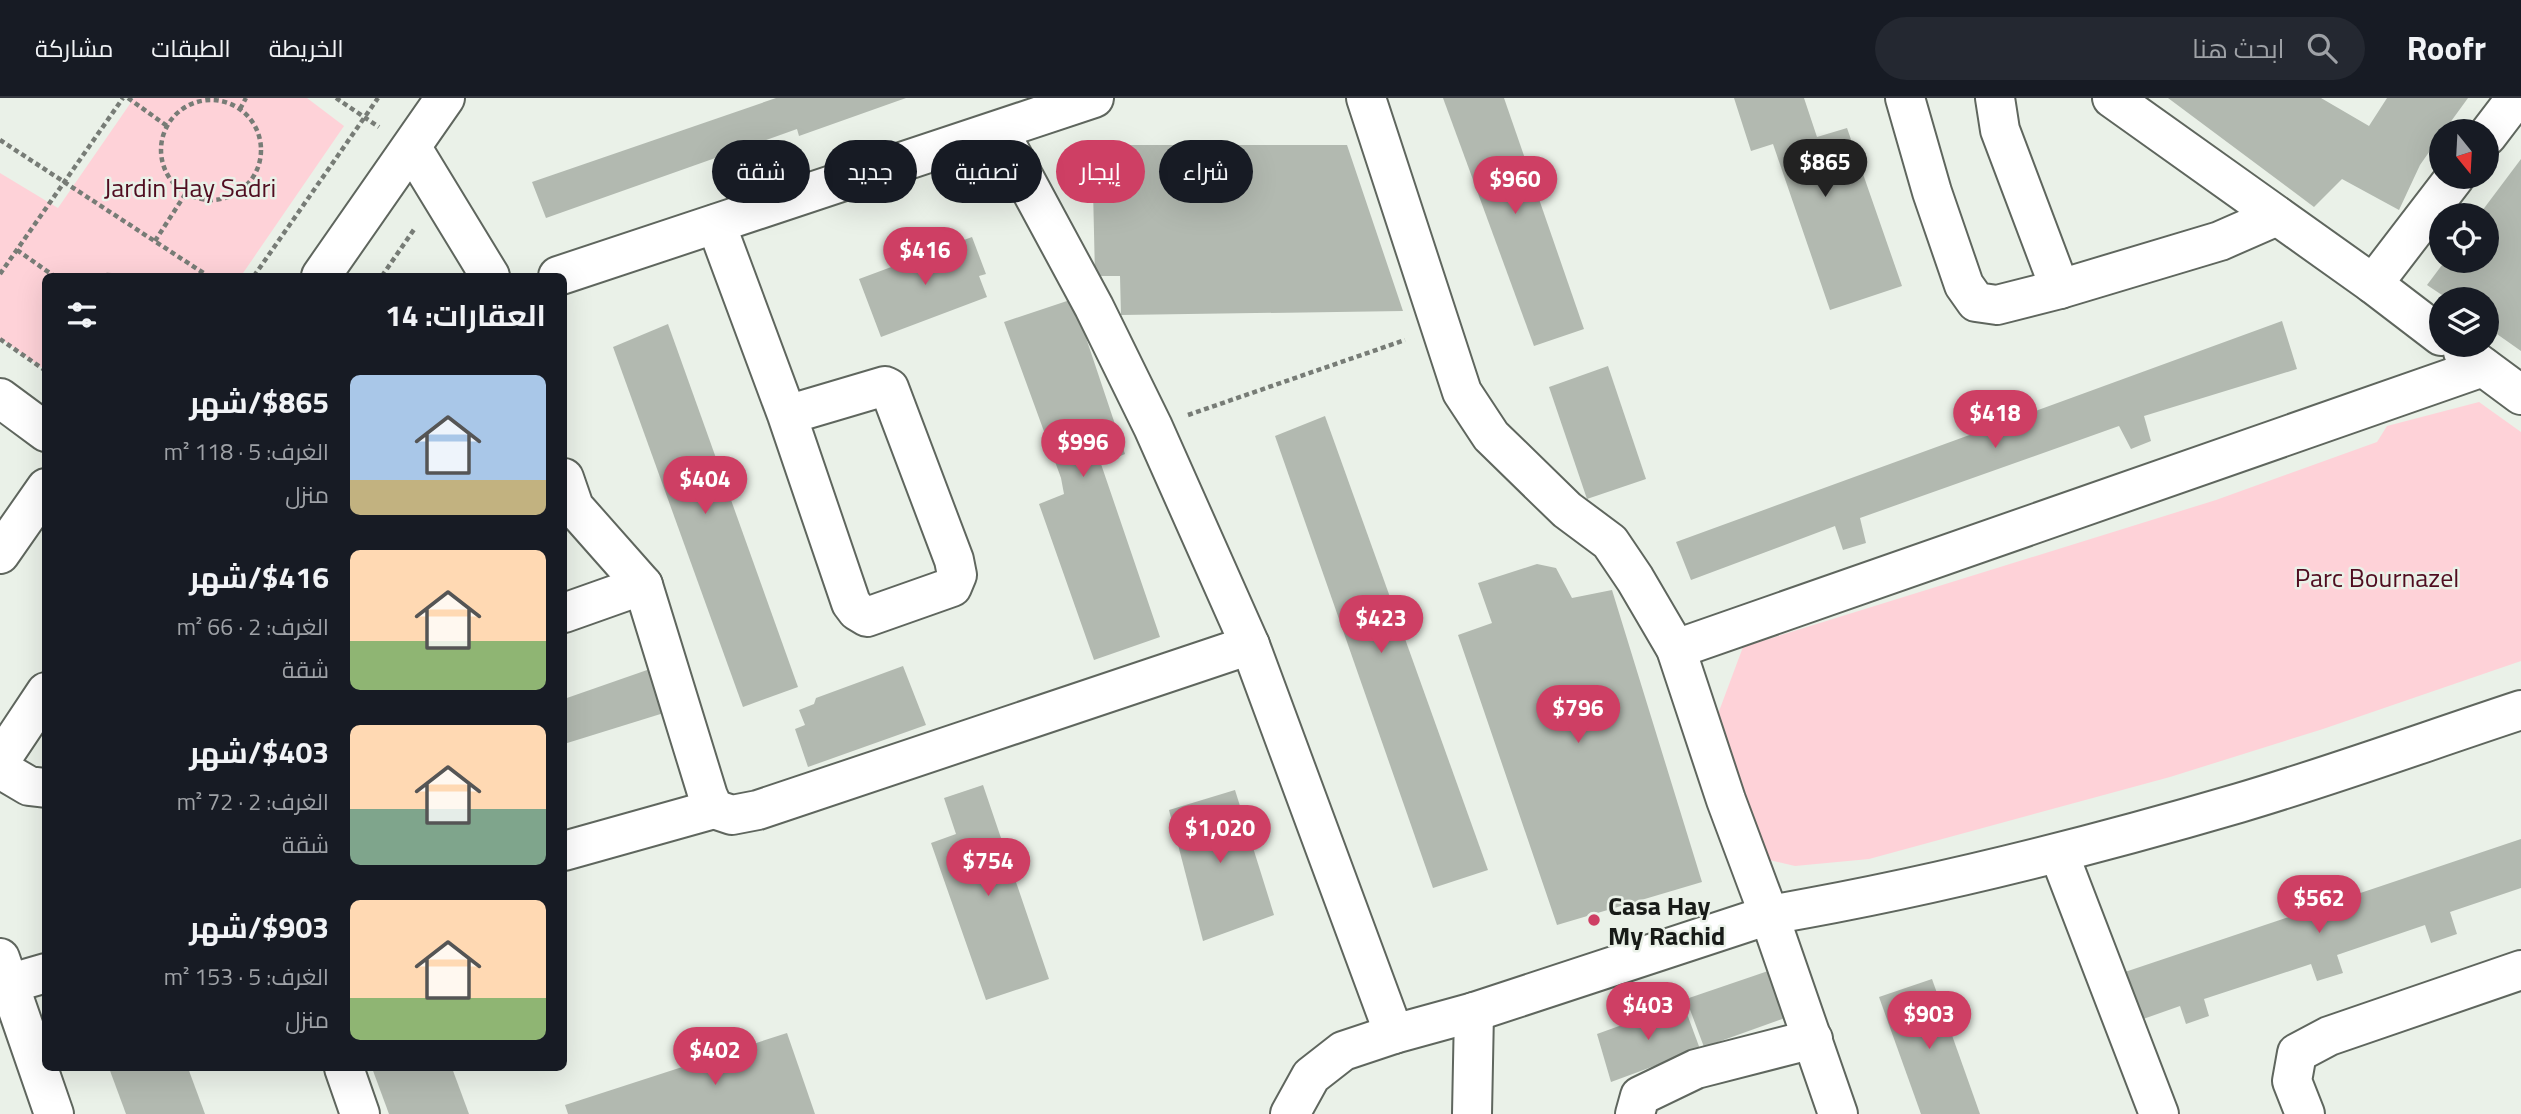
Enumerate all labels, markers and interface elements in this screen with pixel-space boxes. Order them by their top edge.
search box [1875,17,2365,80]
text: Roofr [2407,23,2486,73]
text: ابحث هنا [2192,29,2285,68]
icon: search [2303,29,2341,67]
text: مشاركة [35,30,113,66]
text: الطبقات [151,30,231,66]
text: الخريطة [269,30,344,66]
north arrow [2429,119,2499,189]
map controls [2429,119,2499,357]
chip: شقة [712,140,810,203]
chip: جديد [824,140,917,203]
chip: تصفية [931,140,1042,203]
chip: إيجار [1056,140,1145,203]
chip: شراء [1159,140,1253,203]
pin: $865 [1784,140,1866,199]
text: $865 [1799,144,1851,179]
pin: $960 [1474,156,1556,216]
text: $960 [1489,161,1541,196]
park label: Jardin Hay Sadri [104,168,276,207]
button: locate [2429,203,2499,273]
pin: $416 [884,228,966,287]
text: $416 [899,232,951,267]
button: layers [2429,287,2499,357]
text: العقارات: 14 [385,292,546,338]
icon: filters [63,296,101,334]
text: $865/شهر [189,379,329,425]
pin: $418 [1954,390,2036,450]
text: $418 [1969,395,2021,430]
icon: home [406,403,490,487]
pin: $996 [1042,420,1124,479]
text: $996 [1057,424,1109,459]
text: الغرف: 5 · 118 m² [164,434,329,469]
pin: $404 [664,456,746,516]
text: $404 [679,461,731,496]
text: منزل [285,477,329,512]
text: $416/شهر [189,554,329,600]
park label: Parc Bournazel [2295,558,2459,597]
icon: home [406,578,490,662]
pin: $423 [1340,596,1422,655]
text: $423 [1355,600,1407,635]
text: الغرف: 2 · 66 m² [177,609,329,644]
text: شقة [282,652,329,687]
pin: $796 [1537,686,1619,745]
text: $796 [1552,690,1604,725]
text: $403/شهر [189,729,329,775]
icon: home [406,753,490,837]
text: الغرف: 2 · 72 m² [177,784,329,819]
pin: $1,020 [1163,806,1277,865]
text: $1,020 [1185,810,1255,845]
text: شقة [282,827,329,862]
pin: $754 [947,838,1029,898]
text: $754 [962,843,1014,878]
pin: $562 [2278,876,2360,935]
text: $562 [2293,880,2345,915]
place label: Casa Hay My Rachid [1608,886,1725,955]
text: $903/شهر [189,904,329,950]
marker: Casa Hay My Rachid [1586,912,1602,928]
icon: home [406,928,490,1012]
text: الغرف: 5 · 153 m² [164,959,329,994]
pin: $403 [1607,982,1689,1042]
text: $403 [1622,987,1674,1022]
pin: $903 [1888,992,1970,1051]
text: $903 [1903,996,1955,1031]
text: منزل [285,1002,329,1037]
pin: $402 [674,1028,756,1087]
text: $402 [689,1032,741,1067]

